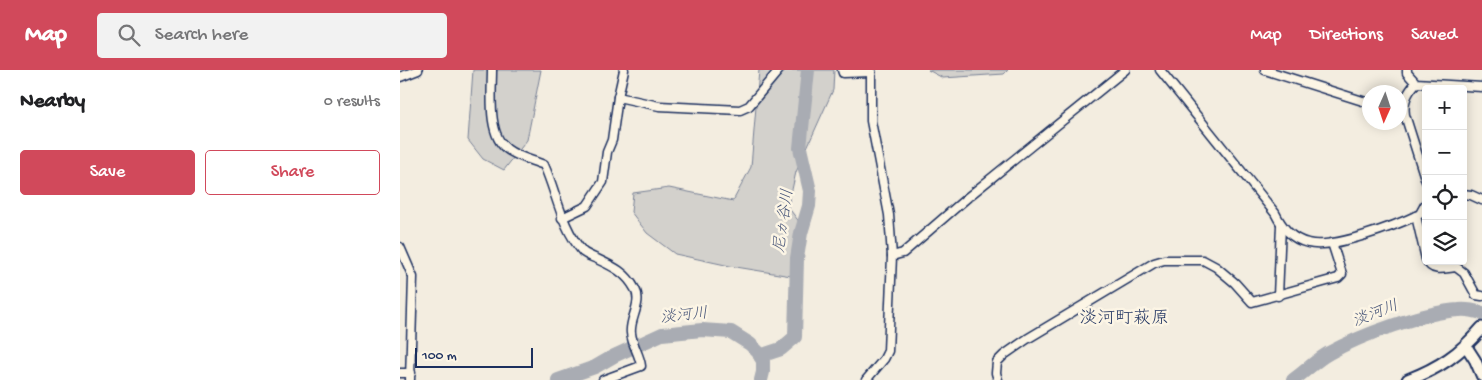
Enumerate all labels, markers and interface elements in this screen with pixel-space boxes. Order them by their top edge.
search box [97,13,447,58]
text: Map [25,21,67,50]
icon: search [115,21,143,49]
text: Search here [155,24,248,47]
text: Map [1250,25,1282,46]
text: Directions [1310,25,1383,46]
text: Saved [1411,25,1457,46]
north arrow [1362,85,1407,130]
map controls [1422,85,1467,265]
button: + [1422,85,1467,130]
text: Nearby [20,90,85,115]
text: 0 results [324,93,380,112]
button: − [1422,130,1467,175]
button: Save [20,150,195,195]
button: Share [205,150,380,195]
button: locate [1422,175,1467,220]
water label: 尼ヵ谷川 [770,188,799,254]
button: layers [1422,220,1467,265]
water label: 淡河川 [1350,297,1402,332]
water label: 淡河川 [659,304,709,329]
district label: 淡河町萩原 [1079,308,1169,330]
scale bar [415,345,532,368]
text: 100 m [422,348,457,365]

